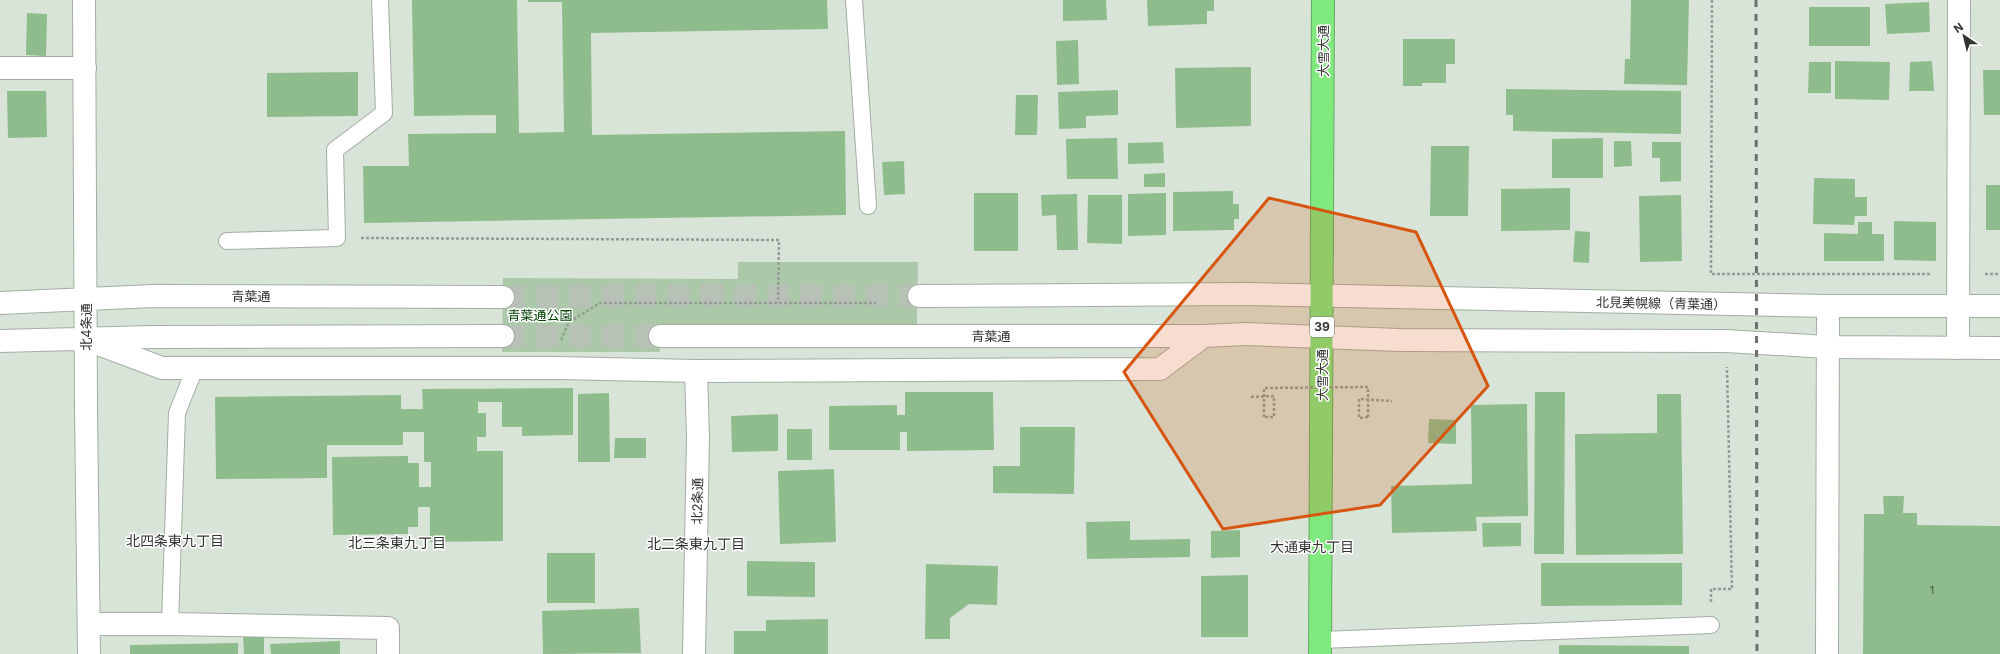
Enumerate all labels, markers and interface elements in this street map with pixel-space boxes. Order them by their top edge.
north arrow [1944,16,1984,56]
text: N [1951,20,1966,36]
street label: 大雪大通 [1315,25,1331,77]
street label: 青葉通 [231,288,271,304]
street label: 北見美幌線（青葉通） [1596,294,1726,312]
street label: 北4条通 [78,303,94,351]
park label: 青葉通公園 [507,307,573,323]
road number: 39 [1310,317,1334,337]
street label: 青葉通 [971,328,1011,344]
street label: 大雪大通 [1314,349,1330,401]
street label: 北2条通 [689,477,705,525]
district label: 北四条東九丁目 [126,532,224,549]
district label: 北三条東九丁目 [348,534,446,551]
district label: 北二条東九丁目 [647,535,745,552]
district label: 大通東九丁目 [1270,538,1354,555]
house number: 1 [1930,583,1934,597]

